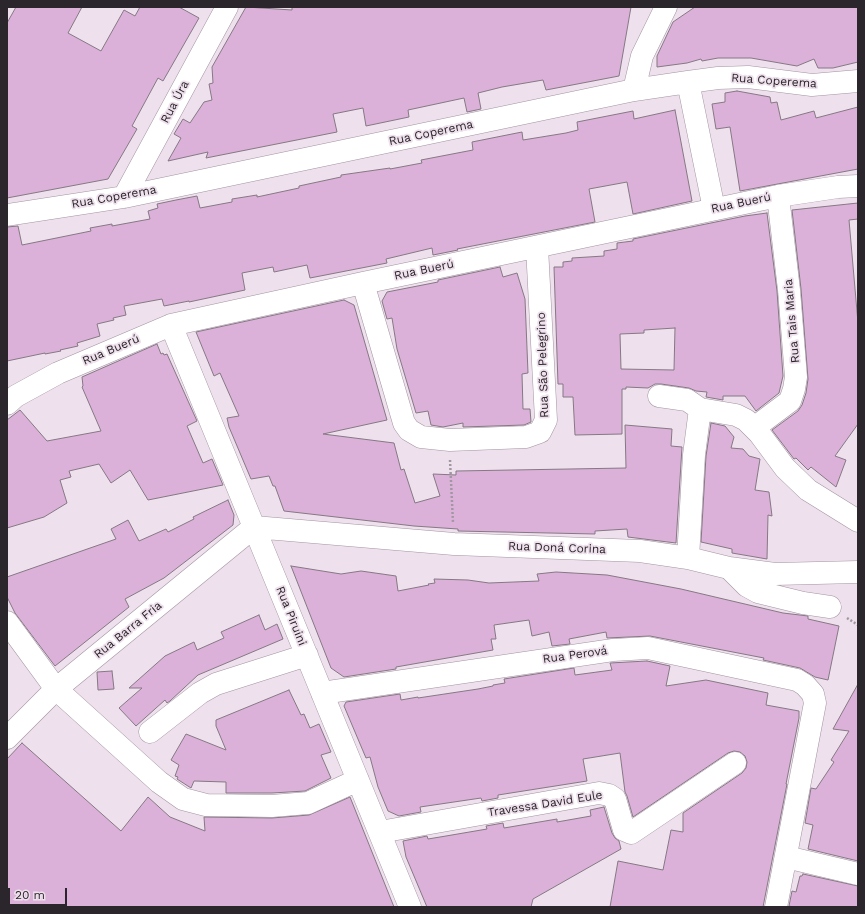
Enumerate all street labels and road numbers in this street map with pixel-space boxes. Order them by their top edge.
street label: Rua Coperema [731,71,817,91]
street label: Rua Úra [158,78,192,126]
street label: Rua Coperema [388,117,474,149]
street label: Rua Coperema [70,182,158,212]
street label: Rua Buerú [710,190,772,216]
street label: Rua Buerú [393,257,455,283]
street label: Rua Tais Maria [781,278,803,364]
street label: Rua São Pelegrino [534,312,552,418]
street label: Rua Buerú [80,332,142,368]
street label: Rua Doná Corina [508,539,606,557]
street label: Rua Piruini [273,584,309,648]
street label: Rua Barra Fria [91,598,165,662]
street label: Rua Perová [542,643,608,667]
street label: Travessa David Eule [486,788,604,820]

